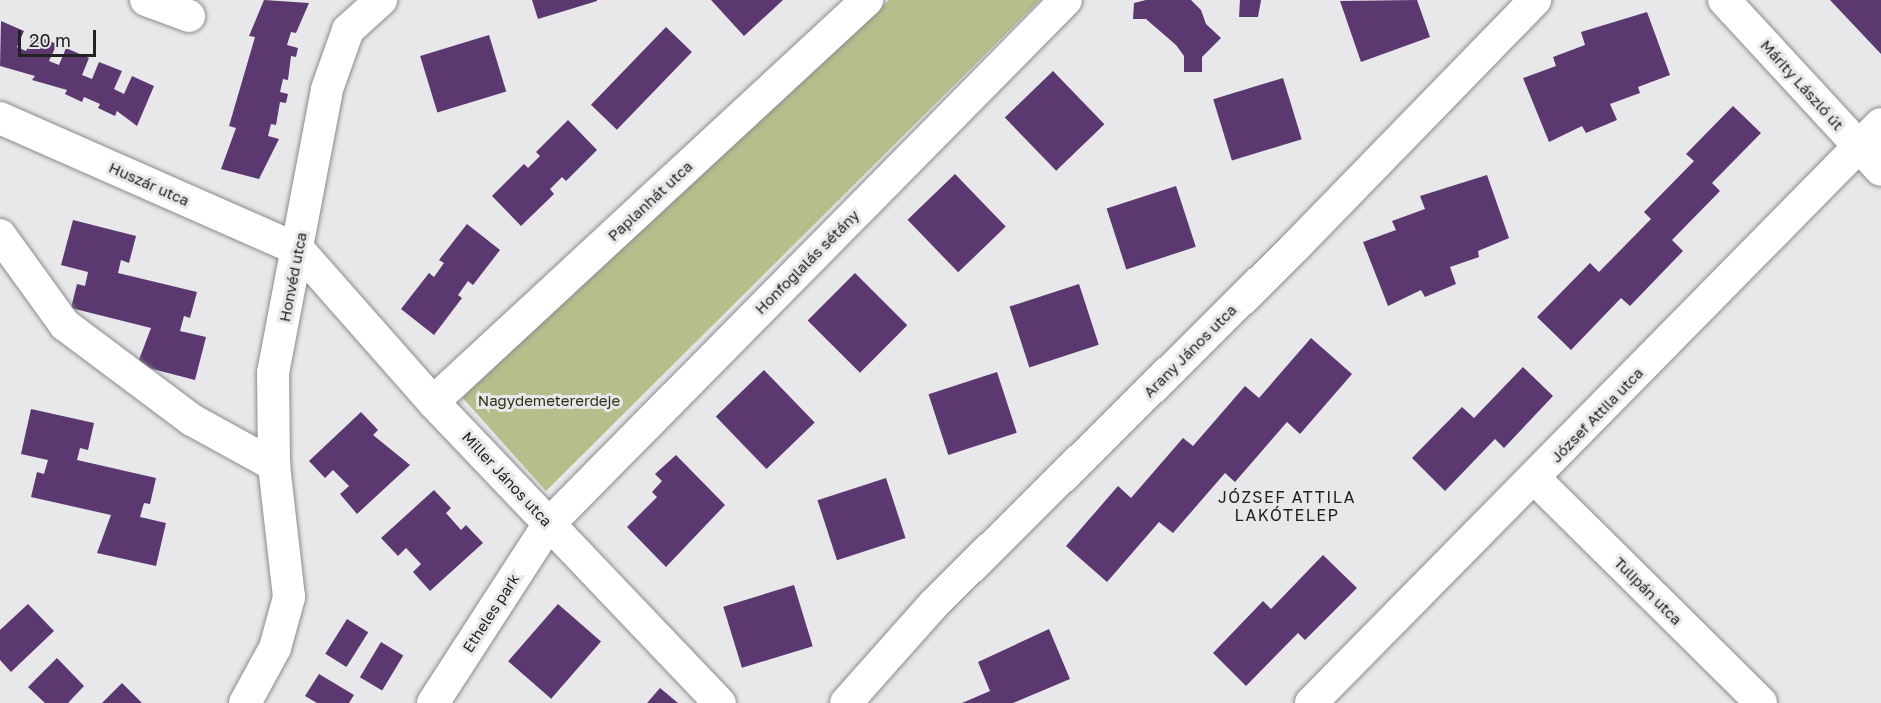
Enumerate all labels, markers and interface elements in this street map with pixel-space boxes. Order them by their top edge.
scale bar [21,18,99,56]
text: 20 m [29,29,71,51]
street label: Márity László út [1757,36,1847,134]
street label: Paplanhát utca [604,157,696,245]
street label: Huszár utca [106,158,192,210]
street label: Honfoglalás sétány [751,206,863,318]
street label: Honvéd utca [276,231,310,323]
street label: Arany János utca [1140,301,1240,401]
street label: József Attila utca [1547,364,1647,466]
park label: Nagydemetererdeje [478,392,620,410]
street label: Miller János utca [458,428,556,530]
district label: JÓZSEF ATTILA LAKÓTELEP [1218,487,1356,525]
street label: Tulipán utca [1610,553,1686,629]
street label: Etheles park [459,570,523,656]

